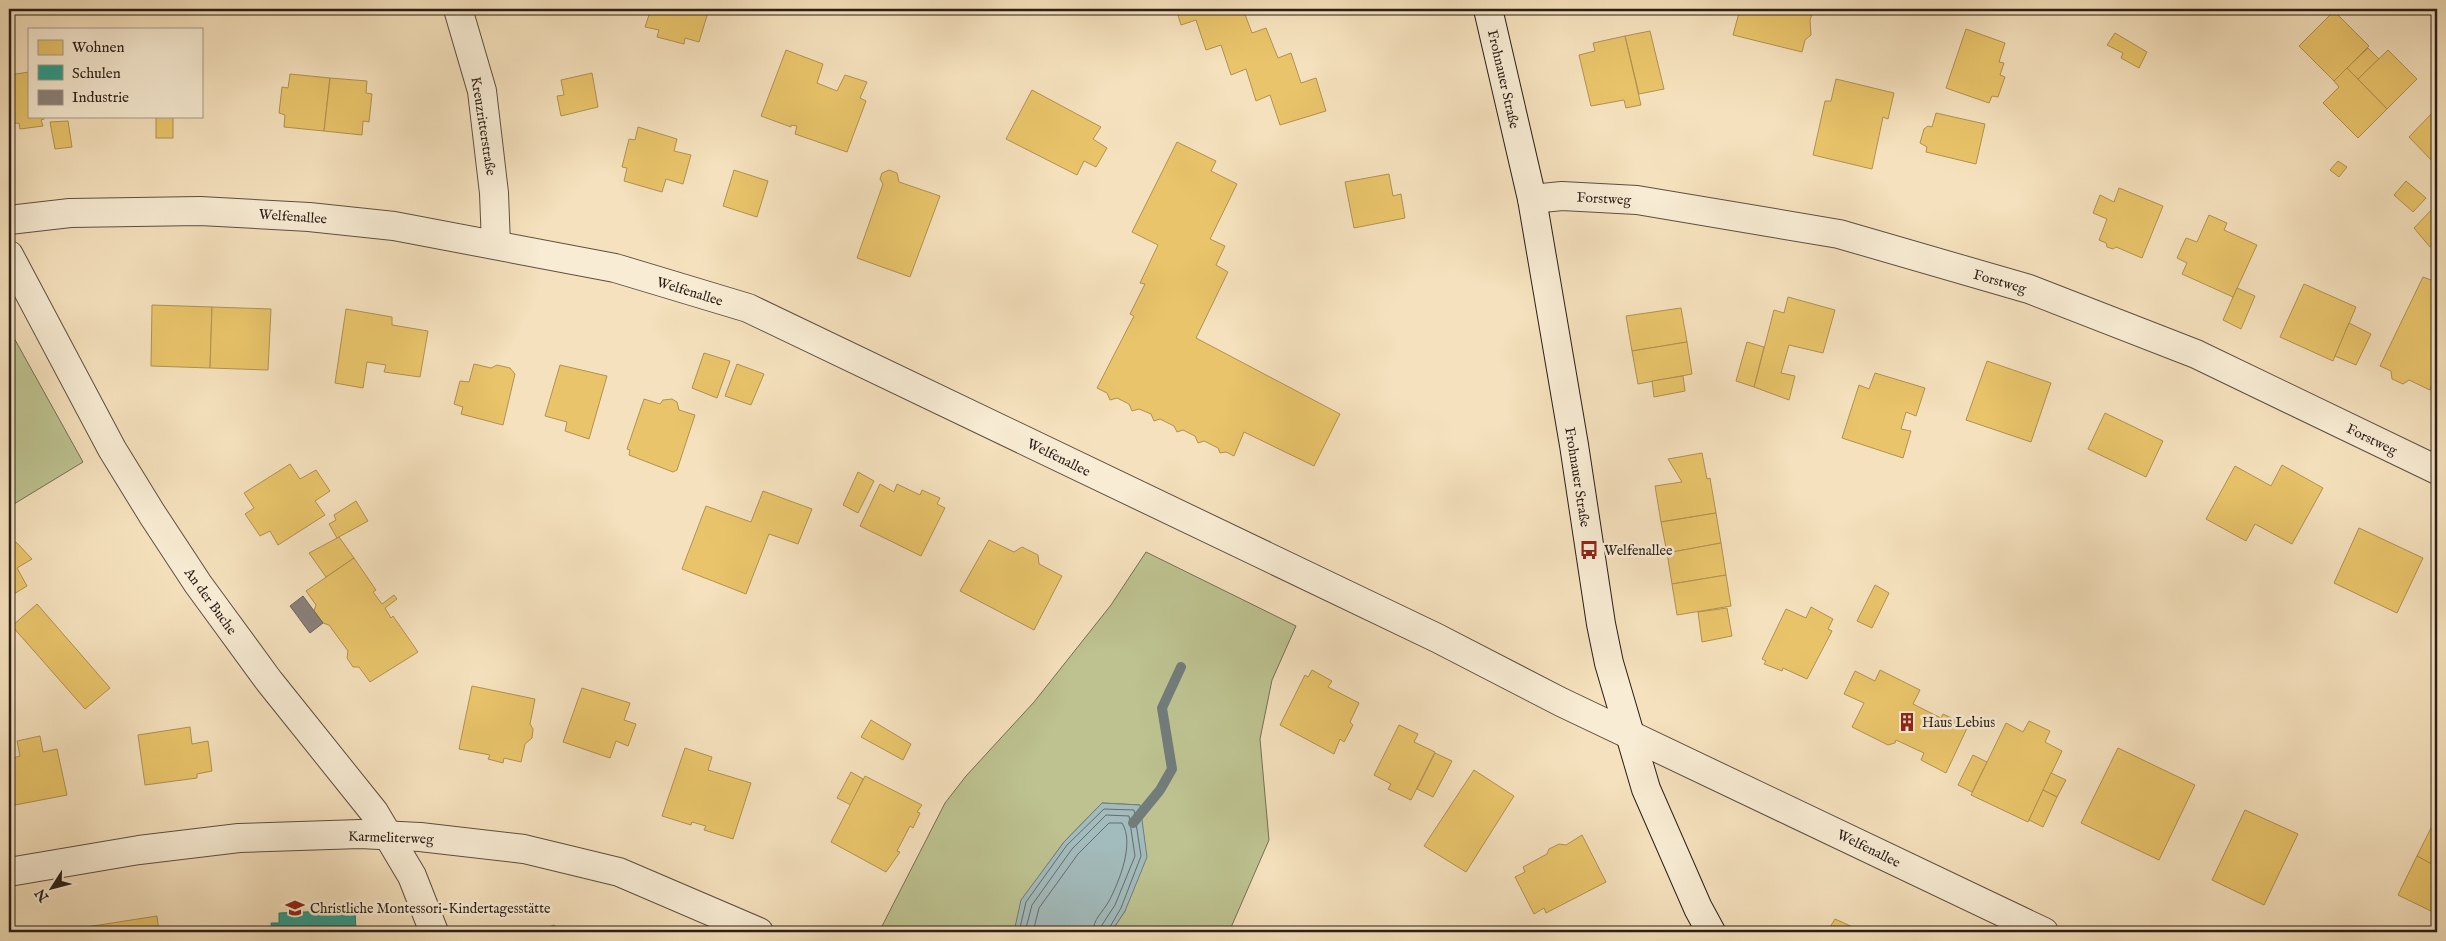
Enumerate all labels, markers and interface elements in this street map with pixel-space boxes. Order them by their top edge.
legend [28,28,202,118]
street label: Frohnauer Straße [1483,28,1523,131]
text: Wohnen [72,38,124,57]
text: Schulen [72,64,121,83]
street label: Kreuzritterstraße [466,75,500,178]
text: Industrie [72,88,129,107]
street label: Forstweg [1576,189,1632,209]
street label: Welfenallee [258,206,328,228]
street label: Forstweg [1971,266,2029,298]
street label: Welfenallee [654,273,726,311]
street label: Forstweg [2343,420,2400,460]
street label: Frohnauer Straße [1560,426,1594,529]
street label: Welfenallee [1024,435,1094,481]
bus stop icon: Welfenallee [1578,539,1600,561]
place label: Welfenallee [1604,542,1673,560]
street label: An der Buche [179,564,241,639]
building icon: Haus Lebius [1896,711,1918,733]
place label: Haus Lebius [1922,714,1995,732]
street label: Welfenallee [1834,826,1904,872]
street label: Karmeliterweg [348,828,434,849]
north arrow [28,864,78,914]
text: N [31,885,54,906]
school or university icon: Christliche Montessori-Kindertagesstätte [284,897,306,919]
place label: Christliche Montessori-Kindertagesstätte [310,900,551,918]

